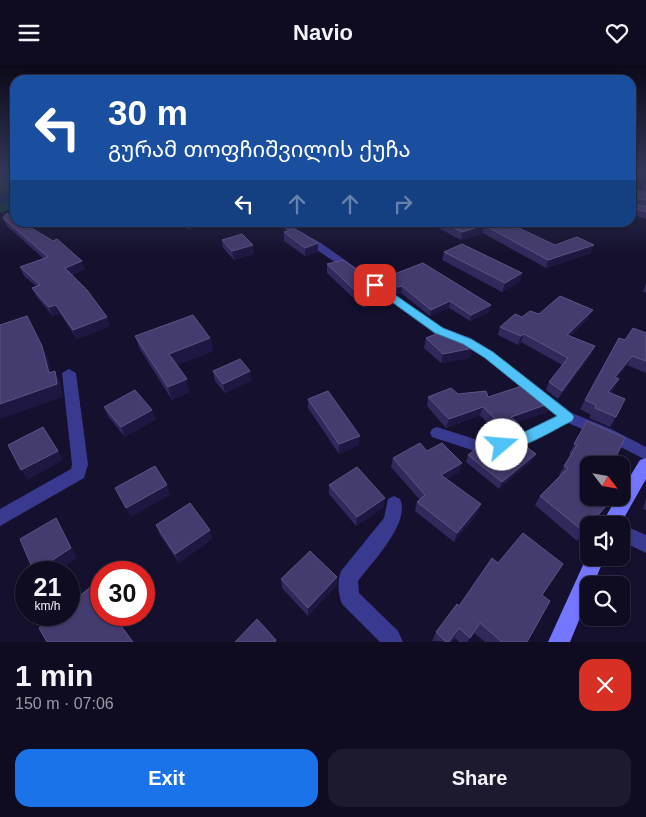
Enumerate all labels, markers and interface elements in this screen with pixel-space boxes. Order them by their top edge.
icon: menu [15,19,43,47]
icon: heart [603,19,631,47]
text: Navio [293,20,353,45]
text: 30 m [108,93,188,132]
icon: left [25,95,90,160]
text: გურამ თოფჩიშვილის ქუჩა [108,137,411,162]
icon: left [230,190,258,218]
icon: ahead [283,190,311,218]
icon: ahead [336,190,364,218]
icon: right [389,190,417,218]
pin [354,264,396,306]
icon: arrive [361,271,389,299]
position arrow [475,418,527,470]
north arrow [580,456,630,506]
map controls [580,456,630,626]
button: sound [580,516,630,566]
speed limit sign: 30 [90,561,155,626]
text: 21 [34,573,61,601]
button: search [580,576,630,626]
text: km/h [34,599,61,613]
text: 1 min [15,659,93,692]
button: close [579,659,631,711]
text: 150 m · 07:06 [15,695,114,712]
button: Exit [15,749,318,807]
button: Share [328,749,631,807]

